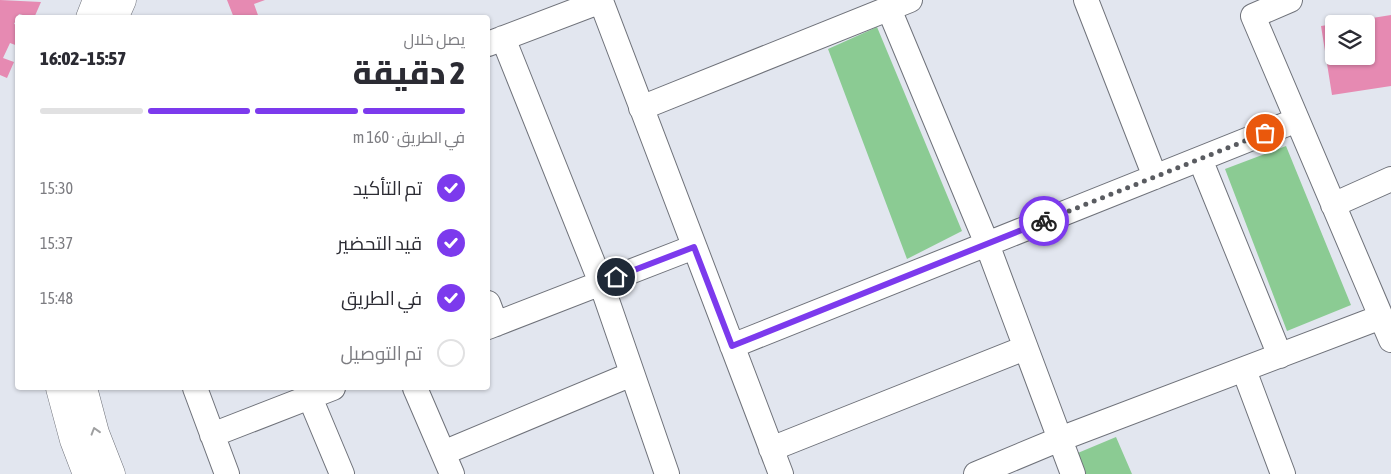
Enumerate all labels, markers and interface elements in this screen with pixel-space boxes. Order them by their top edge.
map controls [1325,15,1375,65]
button: layers [1325,15,1375,65]
text: يصل خلال [403,30,465,48]
text: 15:57–16:02 [40,47,126,69]
text: 2 دقيقة [353,54,465,91]
pin [1244,112,1286,154]
icon: bag [1251,119,1279,147]
text: في الطريق · 160 m [353,128,465,146]
icon: check [437,174,465,202]
text: تم التأكيد [353,177,422,199]
text: 15:30 [40,179,73,197]
courier [1019,196,1069,246]
icon: bike [1030,207,1058,235]
icon: check [437,229,465,257]
text: قيد التحضير [337,232,422,254]
text: 15:37 [40,234,73,252]
pin [595,256,637,298]
icon: home [602,263,630,291]
icon: check [437,284,465,312]
text: في الطريق [341,287,422,309]
text: 15:48 [40,289,73,307]
text: تم التوصيل [340,342,422,364]
one-way arrow [91,428,101,436]

